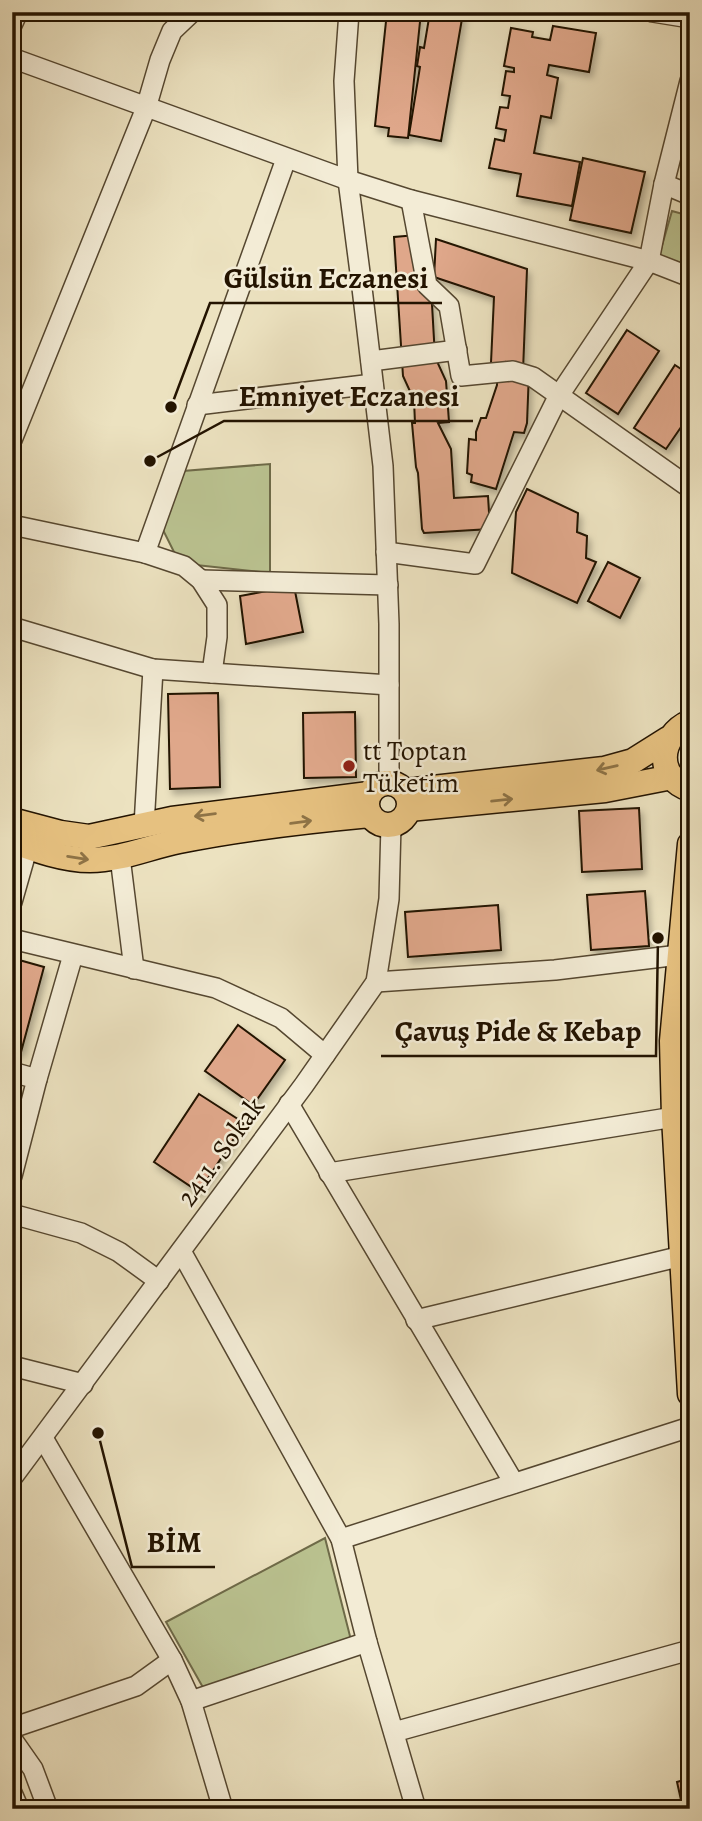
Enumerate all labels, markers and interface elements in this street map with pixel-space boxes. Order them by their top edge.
callout: Gülsün Eczanesi [210,252,442,303]
text: Gülsün Eczanesi [224,258,428,298]
callout: Emniyet Eczanesi [224,370,473,421]
text: Emniyet Eczanesi [239,376,460,416]
place label: tt Toptan Tüketim [363,732,467,802]
marker: tt Toptan Tüketim [341,758,357,774]
one-way arrow [596,761,619,775]
one-way arrow [490,794,513,807]
one-way arrow [194,809,216,822]
one-way arrow [289,815,312,828]
one-way arrow [66,852,89,865]
callout: Çavuş Pide & Kebap [381,1005,656,1056]
text: Çavuş Pide & Kebap [395,1011,641,1051]
street label: 2411. Sokak [168,1089,274,1214]
callout: BİM [132,1516,215,1567]
text: BİM [147,1522,202,1562]

